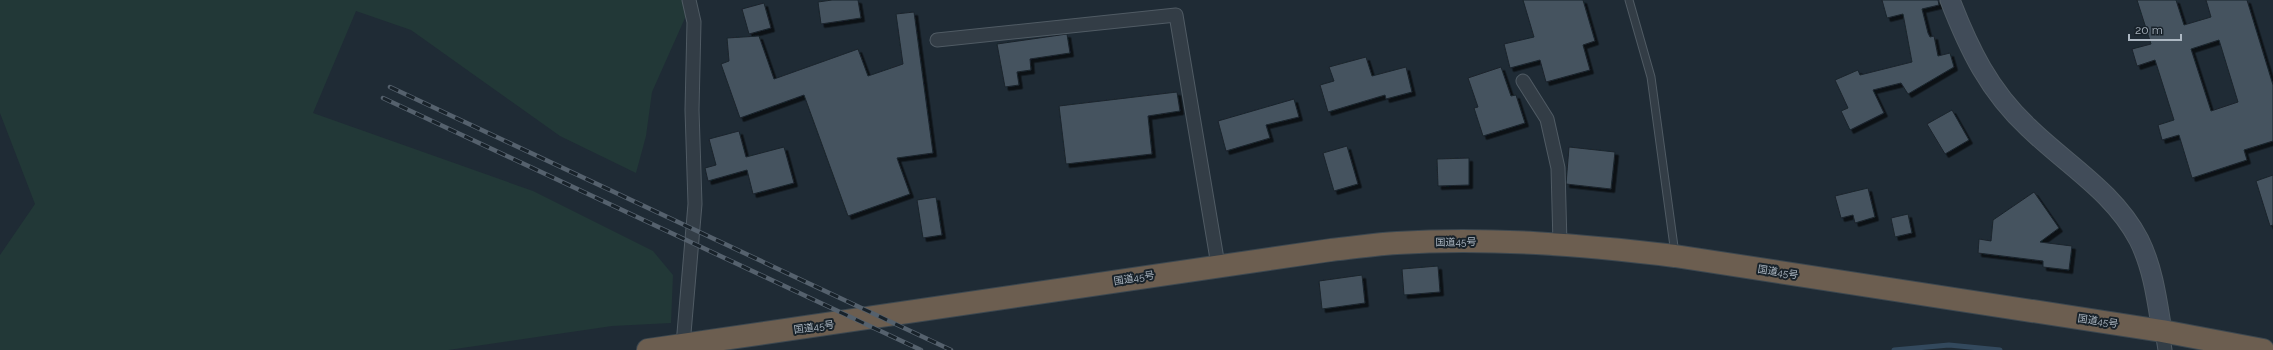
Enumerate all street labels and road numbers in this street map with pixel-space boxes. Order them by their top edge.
street label: 国道45号 [1435,236,1477,248]
street label: 国道45号 [1757,263,1799,281]
street label: 国道45号 [1113,269,1155,287]
street label: 国道45号 [2077,313,2119,329]
street label: 国道45号 [793,319,835,335]

